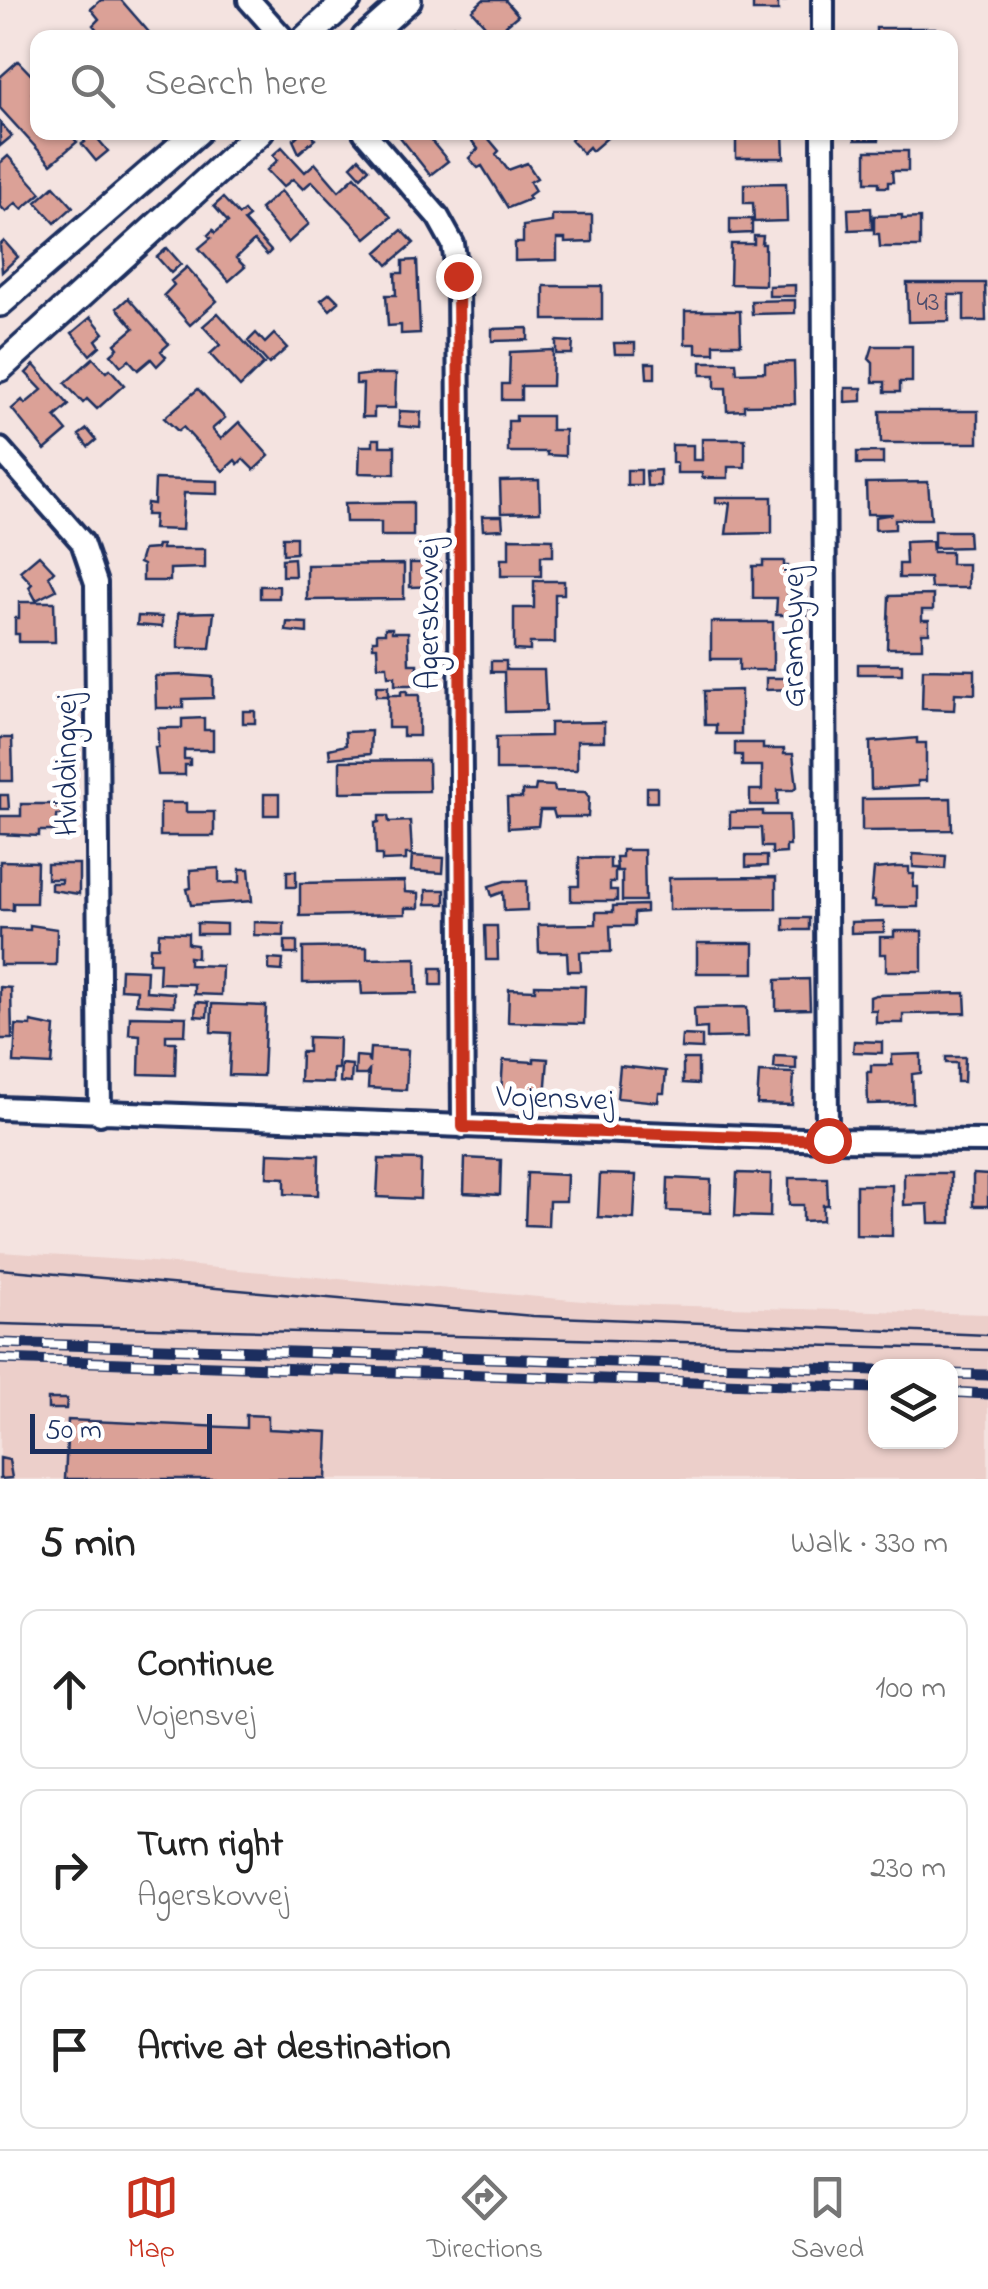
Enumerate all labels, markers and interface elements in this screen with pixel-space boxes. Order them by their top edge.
search box [30,30,958,140]
text: Search here [145,57,327,113]
icon: search [65,58,120,113]
route end [436,254,482,300]
house number: 43 [916,283,940,324]
street label: Agerskovvej [407,538,454,690]
street label: Grambyvej [772,566,819,707]
street label: Hviddingvej [45,693,92,836]
street label: Vojensvej [494,1074,615,1126]
route start [806,1118,852,1164]
map controls [868,1359,958,1449]
button: layers [868,1359,958,1449]
scale bar [30,1409,212,1454]
text: 50 m [45,1411,102,1452]
text: 5 min [40,1514,135,1575]
text: Walk · 330 m [791,1521,948,1568]
text: Continue [137,1638,273,1694]
icon: ahead [42,1662,97,1717]
text: 100 m [875,1666,946,1713]
text: Vojensvej [137,1694,255,1741]
text: Turn right [137,1818,283,1874]
icon: right [42,1842,97,1897]
text: 230 m [870,1846,946,1893]
text: Agerskovvej [137,1874,289,1921]
text: Arrive at destination [137,2021,451,2077]
icon: arrive [42,2022,97,2077]
tab: Map [124,2170,179,2271]
tab: Directions [427,2170,543,2271]
tab: Saved [791,2170,864,2271]

